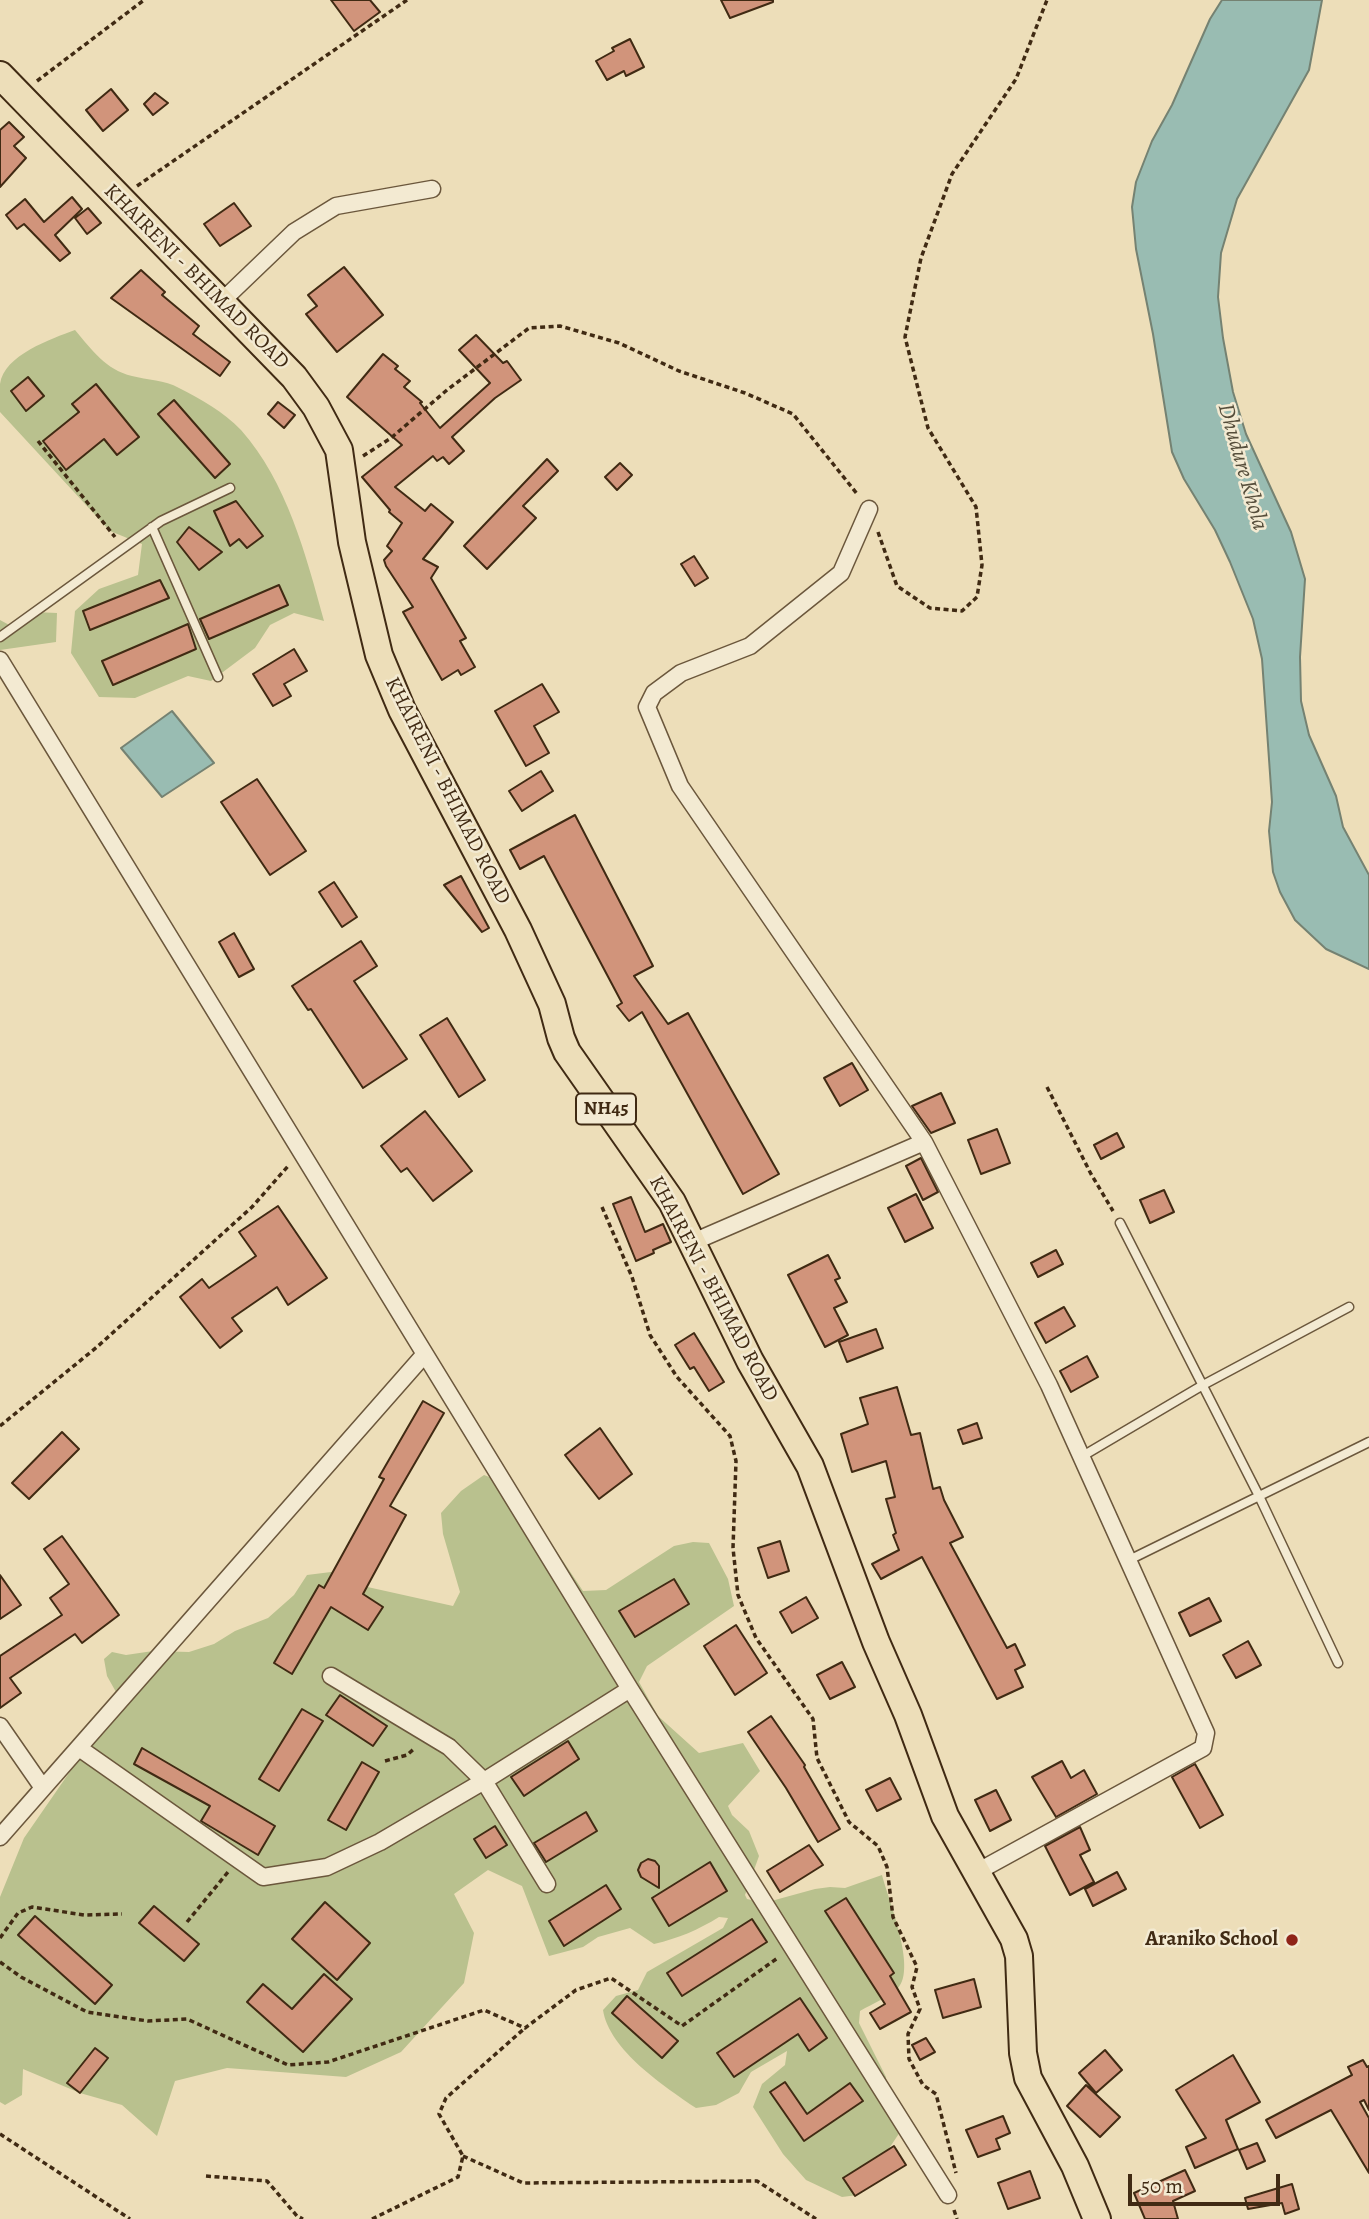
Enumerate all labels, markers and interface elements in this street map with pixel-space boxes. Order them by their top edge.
street label: KHAIRENI - BHIMAD ROAD [98,179,294,375]
water label: Dhudure Khola [1211,400,1273,534]
street label: KHAIRENI - BHIMAD ROAD [379,673,515,909]
road number: NH45 [576,1093,636,1124]
street label: KHAIRENI - BHIMAD ROAD [643,1172,783,1406]
place label: Araniko School [1145,1927,1278,1953]
marker: Araniko School [1284,1932,1300,1948]
scale bar [1131,2160,1283,2204]
text: 50 m [1141,2172,1183,2200]

